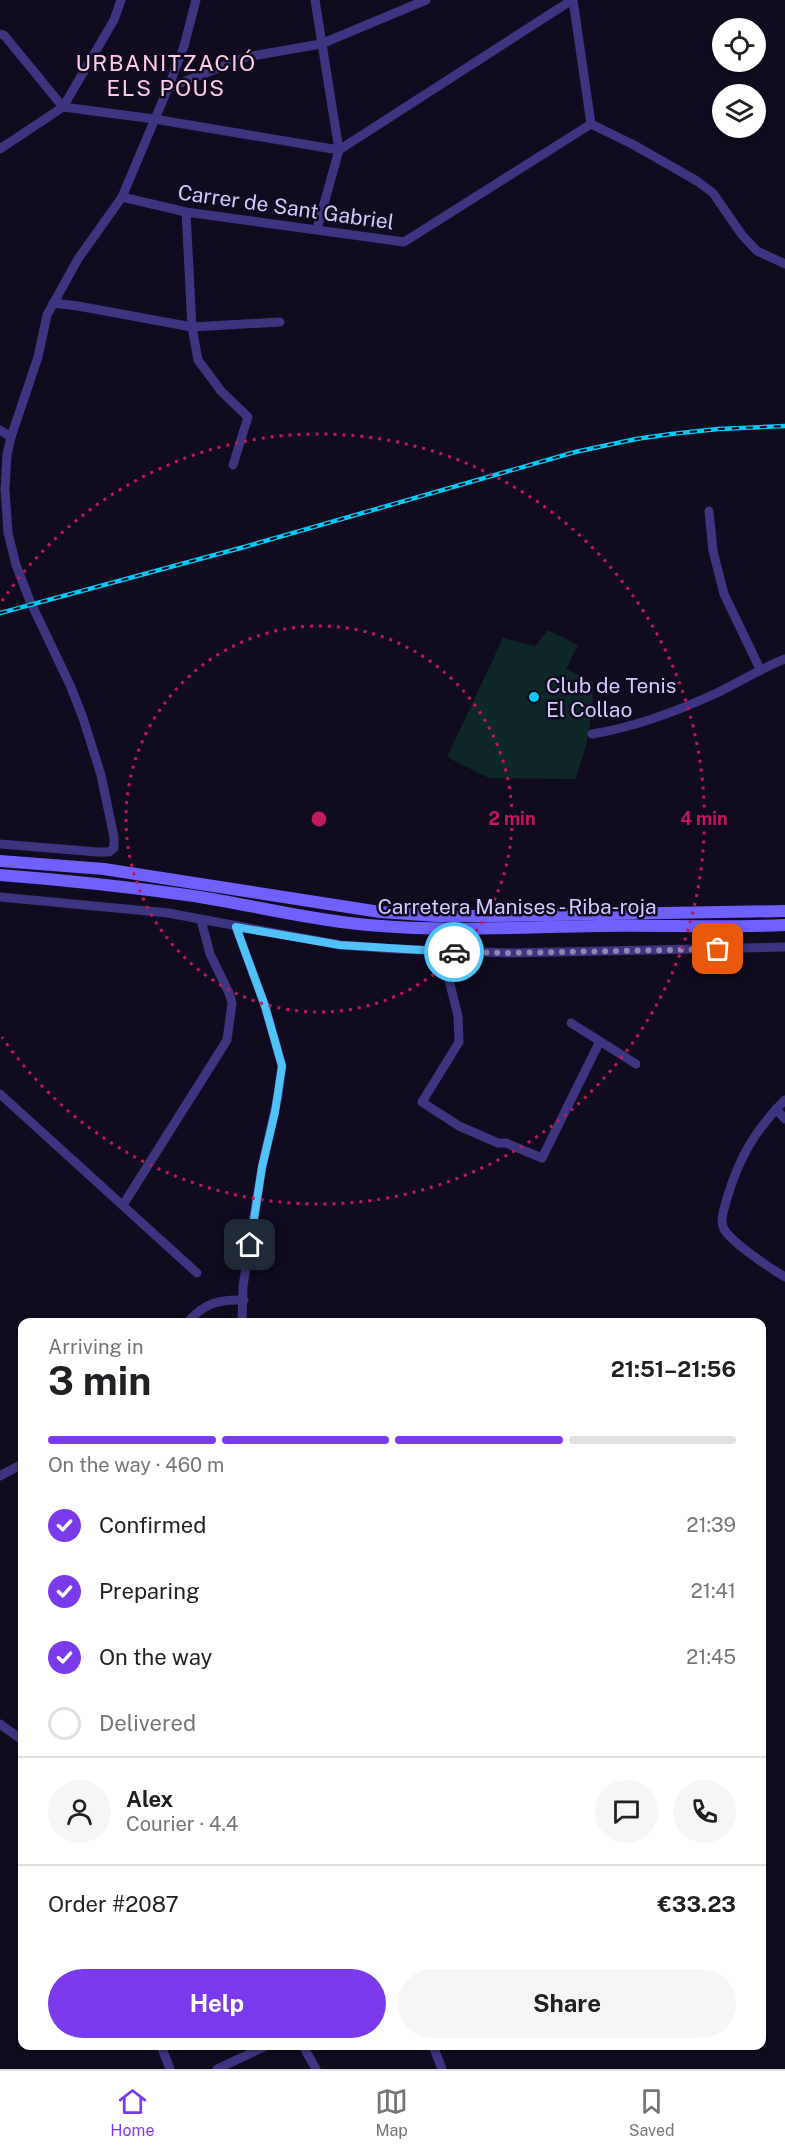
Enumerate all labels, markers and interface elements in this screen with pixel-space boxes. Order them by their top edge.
map controls [712,18,766,138]
button: locate [712,18,766,72]
district label: URBANITZACIÓ ELS POUS [75,49,257,101]
button: layers [712,84,766,138]
street label: Carrer de Sant Gabriel [176,179,396,235]
place label: Club de Tenis El Collao [546,673,676,722]
marker: Club de Tenis El Collao [527,690,541,704]
text: 2 min [488,808,536,829]
text: 4 min [680,808,728,829]
centre of rings [309,809,329,829]
street label: Carretera Manises - Riba-roja [377,894,657,919]
courier [424,922,484,982]
pin [692,923,743,974]
icon: bag [701,932,734,965]
icon: car [438,936,471,969]
pin [224,1219,275,1270]
icon: home [233,1228,266,1261]
text: Arriving in [48,1335,143,1359]
text: 21:51–21:56 [611,1356,736,1382]
text: 3 min [48,1358,151,1404]
text: On the way · 460 m [48,1453,224,1477]
icon: check [48,1509,81,1542]
text: Confirmed [99,1512,206,1538]
text: 21:39 [686,1513,736,1537]
icon: check [48,1575,81,1608]
text: Preparing [99,1578,200,1604]
text: 21:41 [691,1579,736,1603]
icon: check [48,1641,81,1674]
text: On the way [99,1644,212,1670]
text: 21:45 [686,1645,736,1669]
text: Delivered [99,1710,196,1736]
button: person [48,1780,111,1843]
button: chat [595,1780,658,1843]
button: phone [673,1780,736,1843]
text: Alex [126,1786,173,1812]
text: Courier · 4.4 [126,1812,238,1836]
text: Order #2087 [48,1891,179,1917]
text: €33.23 [658,1891,736,1917]
button: Help [48,1969,386,2038]
button: Share [398,1969,736,2038]
tab: Home [110,2085,154,2140]
tab: Map [375,2085,408,2140]
tab: Saved [629,2085,675,2140]

